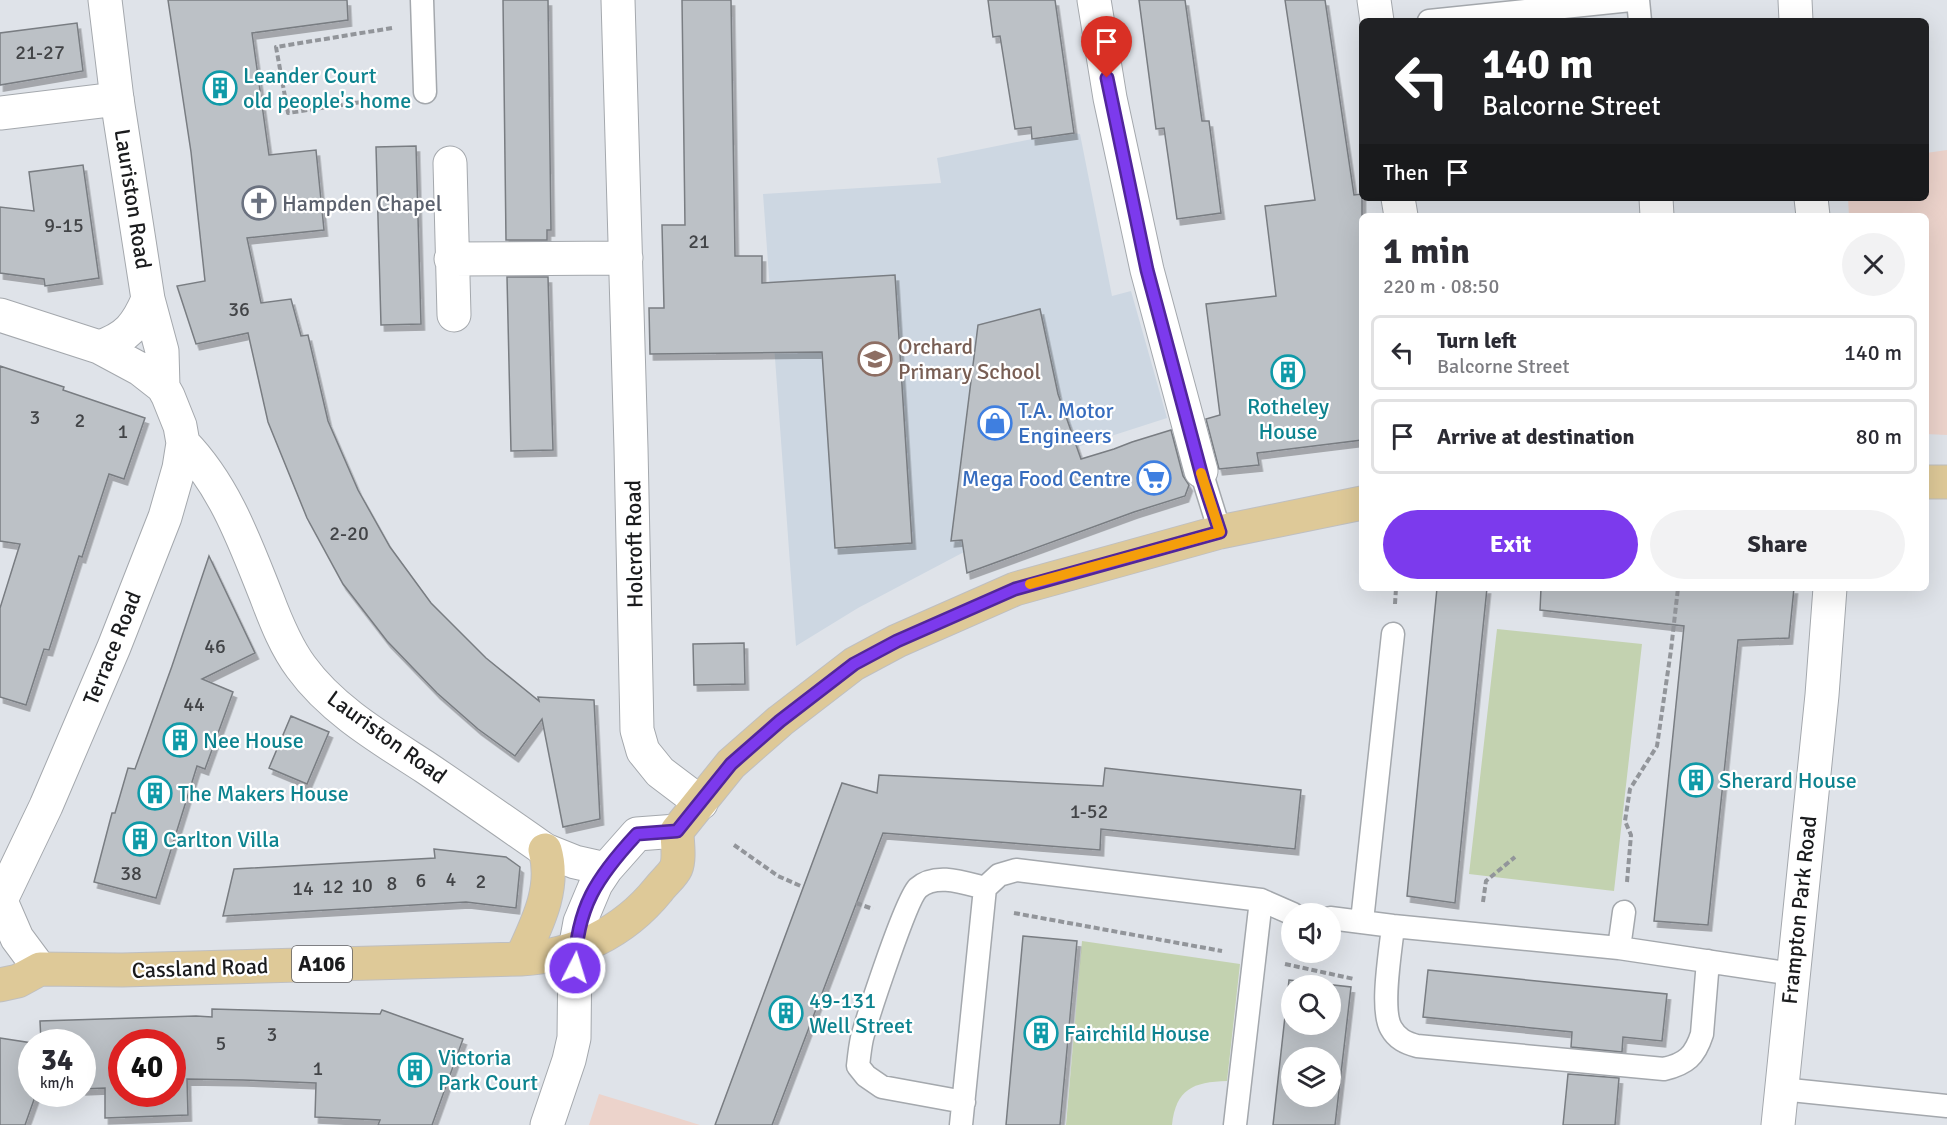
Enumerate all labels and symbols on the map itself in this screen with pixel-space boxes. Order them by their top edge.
pin [1081,16,1132,78]
house number: 21-27 [15,40,65,65]
place label: Leander Court old people's home [243,62,411,114]
building icon: Leander Court old people's home [202,70,238,106]
street label: Lauriston Road [109,127,157,271]
church icon: Hampden Chapel [241,185,277,221]
place label: Hampden Chapel [282,190,442,217]
house number: 9-15 [44,213,84,238]
house number: 21 [688,229,710,254]
house number: 36 [228,297,250,322]
place label: Orchard Primary School [898,333,1041,385]
school or university icon: Orchard Primary School [857,341,893,377]
building icon: Rotheley House [1270,354,1306,390]
place label: Rotheley House [1247,393,1330,445]
place label: T.A. Motor Engineers [1018,397,1114,449]
house number: 3 [30,405,40,430]
shop icon: T.A. Motor Engineers [977,405,1013,441]
house number: 2 [75,408,85,433]
house number: 1 [118,419,128,444]
supermarket icon: Mega Food Centre [1136,460,1172,496]
place label: Mega Food Centre [962,465,1131,492]
street label: Holcroft Road [619,480,649,608]
house number: 2-20 [329,521,369,546]
street label: Terrace Road [77,587,147,709]
house number: 46 [204,634,226,659]
street label: Lauriston Road [322,685,452,789]
house number: 44 [183,692,205,717]
building icon: Nee House [162,722,198,758]
place label: Nee House [203,727,304,754]
building icon: Sherard House [1678,762,1714,798]
place label: Sherard House [1719,767,1857,794]
building icon: The Makers House [137,775,173,811]
place label: The Makers House [178,780,349,807]
house number: 1-52 [1070,799,1108,824]
street label: Frampton Park Road [1776,814,1822,1006]
building icon: Carlton Villa [122,821,158,857]
place label: Carlton Villa [163,826,280,853]
house number: 38 [120,861,142,886]
house number: 4 [446,867,457,892]
house number: 6 [416,868,426,893]
house number: 2 [476,869,486,894]
house number: 8 [387,871,397,896]
house number: 10 [351,873,373,898]
house number: 12 [322,874,344,899]
house number: 14 [292,876,314,901]
position arrow [543,936,607,1000]
road number: A106 [292,946,352,982]
street label: Cassland Road [131,952,269,984]
place label: 49-131 Well Street [809,987,913,1039]
building icon: 49-131 Well Street [768,995,804,1031]
building icon: Fairchild House [1023,1015,1059,1051]
place label: Fairchild House [1064,1020,1210,1047]
house number: 3 [267,1022,277,1047]
speed limit sign: 40 [108,1029,186,1107]
house number: 5 [216,1031,226,1056]
place label: Victoria Park Court [438,1044,538,1096]
building icon: Victoria Park Court [397,1052,433,1088]
house number: 1 [313,1056,323,1081]

